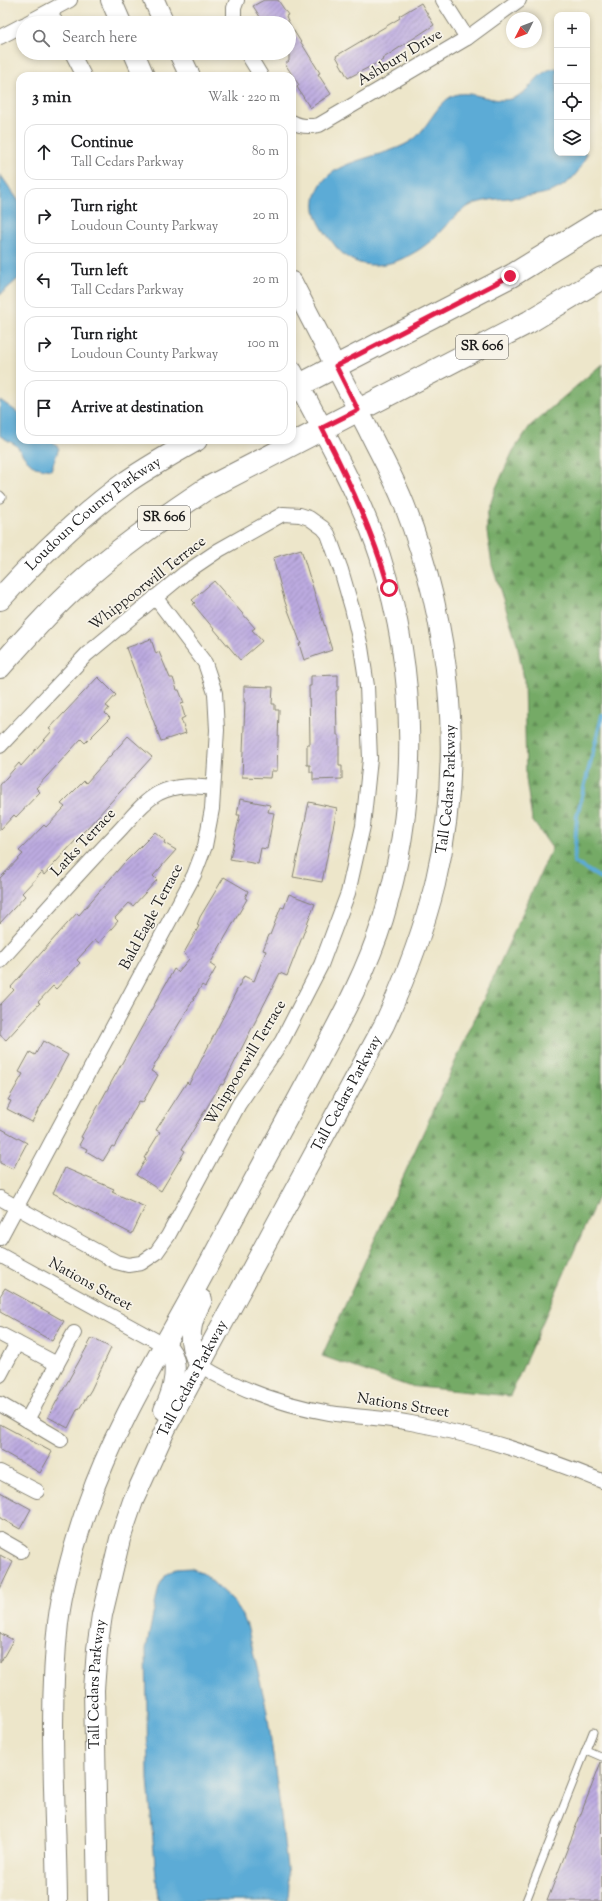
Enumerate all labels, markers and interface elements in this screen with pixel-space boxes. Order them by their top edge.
north arrow [506,12,542,48]
map controls [554,12,590,156]
button: + [554,12,590,48]
search box [16,16,296,60]
street label: Ashbury Drive [353,24,447,92]
icon: search [30,27,52,49]
text: Search here [62,28,137,49]
button: − [554,48,590,84]
button: locate [554,84,590,120]
text: 3 min [32,86,71,110]
text: Walk · 220 m [208,89,280,107]
button: layers [554,120,590,156]
text: Continue [71,133,133,154]
icon: ahead [33,141,55,163]
text: 80 m [252,143,279,161]
text: Tall Cedars Parkway [71,154,184,172]
text: Turn right [71,197,137,218]
icon: right [33,205,55,227]
text: 20 m [253,207,279,225]
text: Loudoun County Parkway [71,218,218,236]
text: Turn left [71,261,128,282]
route end [501,267,519,285]
icon: left [33,269,55,291]
text: 20 m [253,271,279,289]
text: Tall Cedars Parkway [71,282,184,300]
text: Turn right [71,325,137,346]
icon: right [33,333,55,355]
text: 100 m [247,335,279,353]
road number: SR 606 [456,335,508,359]
text: Loudoun County Parkway [71,346,218,364]
icon: arrive [33,397,55,419]
text: Arrive at destination [71,398,204,419]
street label: Loudoun County Parkway [21,452,166,576]
road number: SR 606 [138,506,190,530]
street label: Whippoorwill Terrace [85,532,211,636]
route start [380,579,398,597]
street label: Tall Cedars Parkway [431,723,461,856]
street label: Larks Terrace [47,804,121,882]
street label: Bald Eagle Terrace [115,860,189,974]
street label: Whippoorwill Terrace [200,996,292,1130]
street label: Tall Cedars Parkway [307,1031,387,1156]
street label: Nations Street [44,1253,136,1317]
street label: Tall Cedars Parkway [153,1316,233,1441]
street label: Nations Street [355,1388,451,1424]
street label: Tall Cedars Parkway [83,1617,112,1749]

